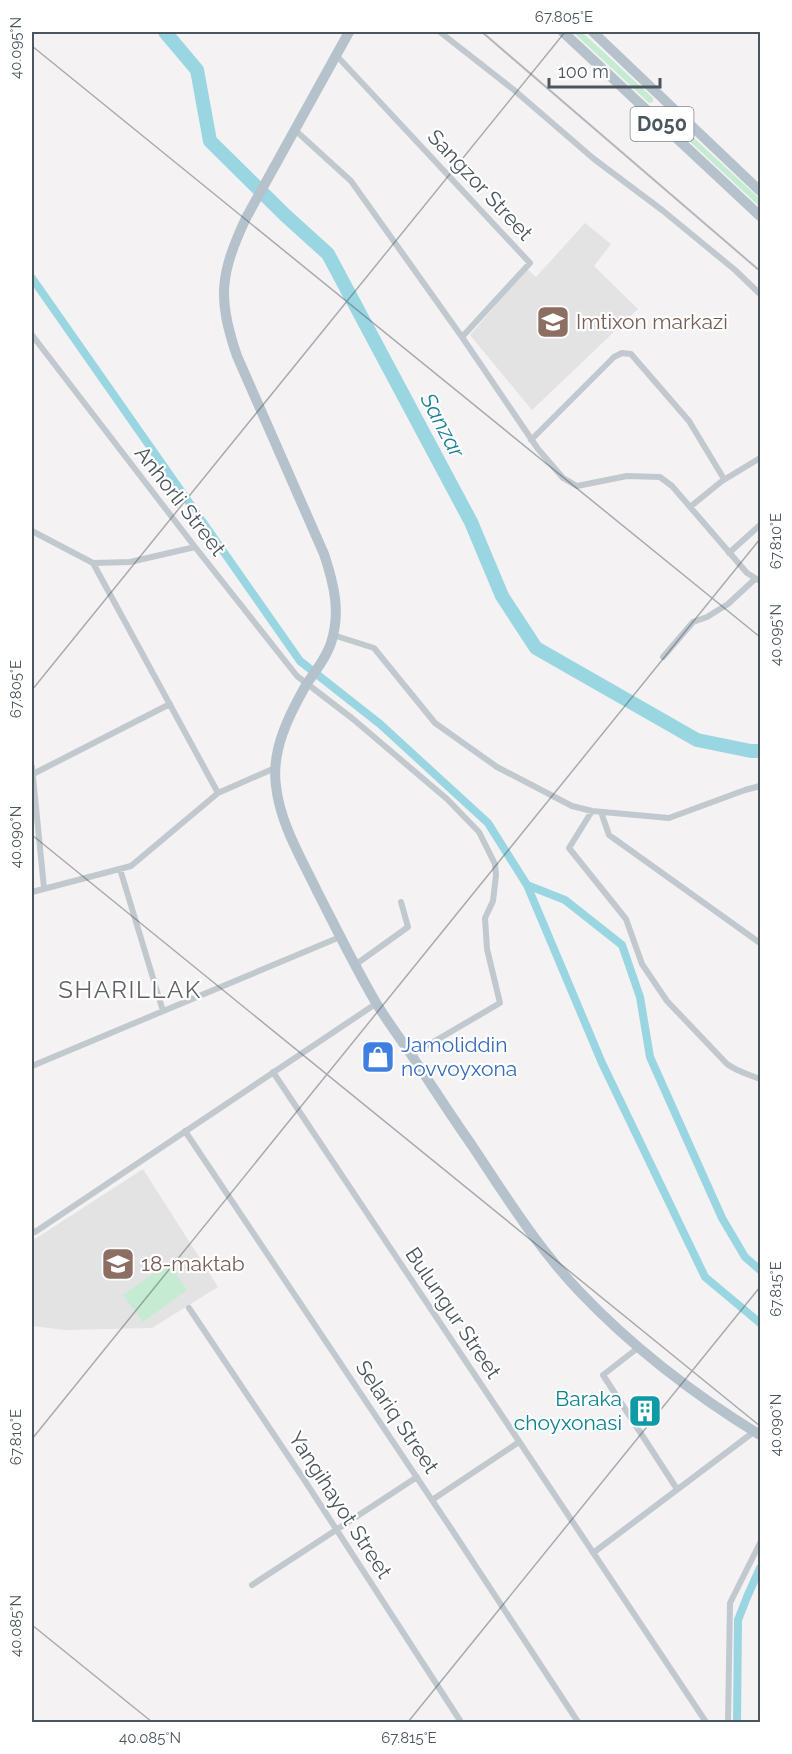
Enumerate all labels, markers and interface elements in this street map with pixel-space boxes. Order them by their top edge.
text: 67.805°E [535,8,593,26]
text: 40.095°N [7,17,25,79]
scale bar [549,51,660,89]
text: 100 m [558,61,609,82]
road number: D050 [630,107,694,141]
street label: Sangzor Street [423,124,538,245]
school or university icon: Imtixon markazi [535,304,571,340]
place label: Imtixon markazi [576,309,728,334]
water label: Sanzar [415,388,471,463]
street label: Anhorli Street [130,441,231,561]
text: 67.810°E [767,513,785,569]
text: 40.095°N [767,604,785,666]
text: 67.805°E [7,660,25,718]
text: 40.090°N [7,806,25,868]
district label: SHARILLAK [58,975,202,1004]
place label: Jamoliddin novvoyxona [401,1032,517,1081]
shop icon: Jamoliddin novvoyxona [360,1039,396,1075]
street label: Bulungur Street [400,1242,506,1383]
school or university icon: 18-maktab [100,1246,136,1282]
place label: 18-maktab [141,1251,245,1276]
text: 67.815°E [767,1261,785,1317]
street label: Selariq Street [351,1356,444,1478]
place label: Baraka choyxonasi [514,1386,622,1435]
building icon: Baraka choyxonasi [627,1393,663,1429]
text: 40.090°N [767,1394,785,1456]
text: 67.810°E [7,1409,25,1465]
street label: Yangihayot Street [284,1427,397,1583]
text: 40.085°N [7,1595,25,1657]
text: 40.085°N [119,1729,181,1747]
text: 67.815°E [381,1729,437,1747]

